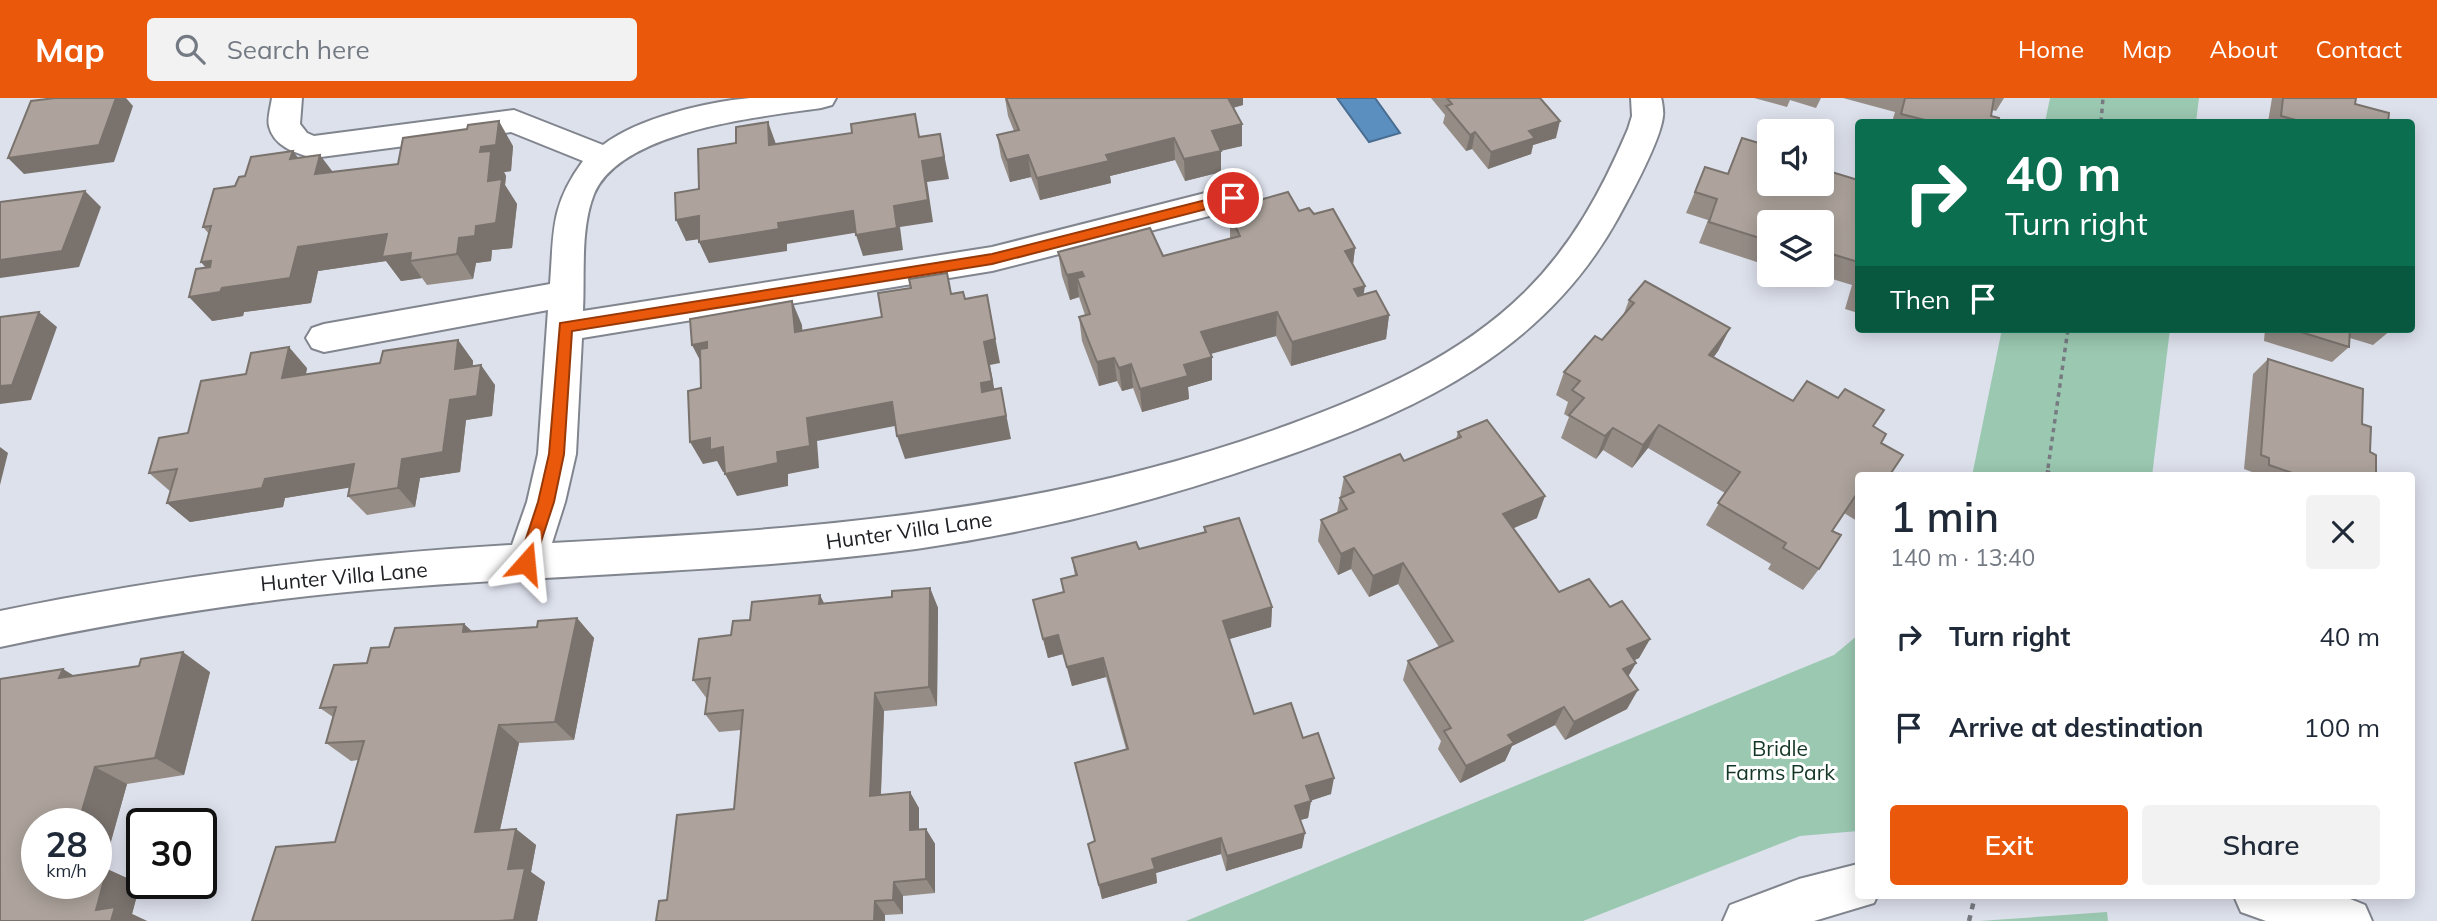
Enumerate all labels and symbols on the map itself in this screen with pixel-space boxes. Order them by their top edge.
pin [1203,168,1263,228]
street label: Hunter Villa Lane [824,505,994,555]
position arrow [489,526,563,600]
street label: Hunter Villa Lane [259,556,429,596]
park label: Bridle Farms Park [1725,735,1835,785]
speed limit sign: 30 [126,808,217,899]

